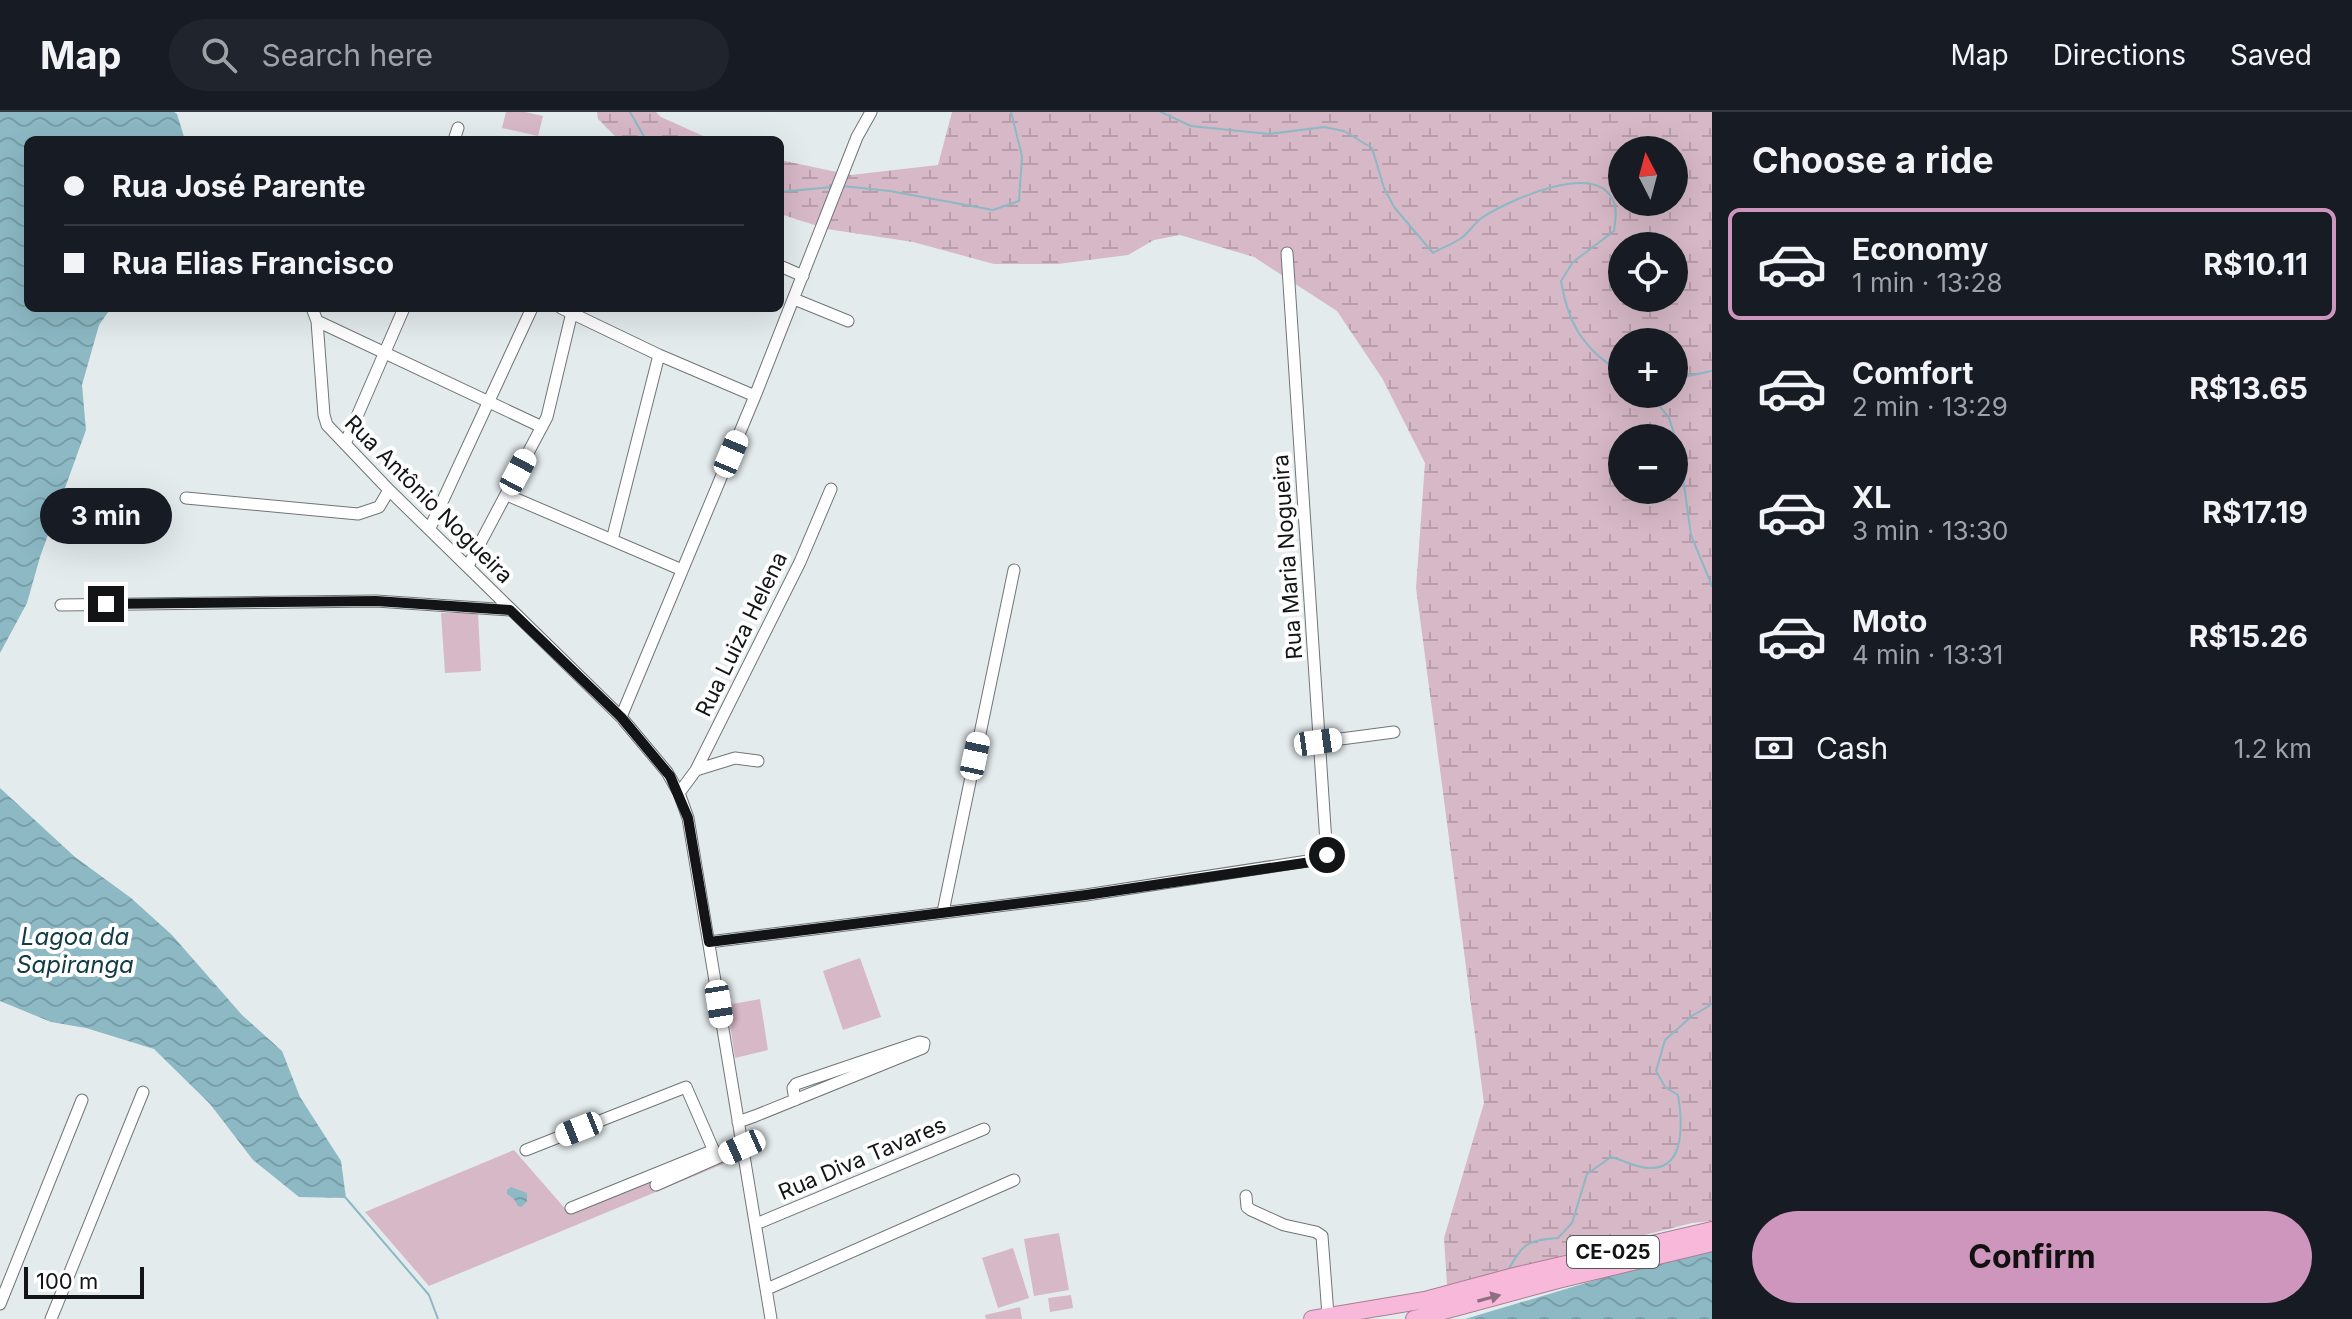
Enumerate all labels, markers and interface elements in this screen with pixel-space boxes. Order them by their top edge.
search box [169,19,729,91]
text: Map [40,32,121,78]
icon: search [197,33,241,77]
text: Search here [261,37,433,73]
text: Map [1950,38,2009,72]
text: Directions [2053,38,2186,72]
text: Saved [2230,38,2312,72]
north arrow [1608,136,1688,216]
map controls [1608,136,1688,504]
text: Choose a ride [1752,138,1994,182]
text: Rua José Parente [112,168,366,204]
icon: car [1756,228,1828,300]
text: Economy [1852,231,1988,267]
button: locate [1608,232,1688,312]
text: Rua Elias Francisco [112,245,394,281]
text: R$10.11 [2203,246,2308,282]
text: 1 min · 13:28 [1852,267,2003,298]
button: + [1608,328,1688,408]
icon: car [1756,352,1828,424]
text: Comfort [1852,355,1973,391]
text: R$13.65 [2189,370,2308,406]
text: 2 min · 13:29 [1852,391,2008,422]
street label: Rua Antônio Nogueira [340,410,518,588]
button: − [1608,424,1688,504]
car [711,427,751,481]
car [496,445,540,499]
street label: Rua Maria Nogueira [1267,454,1307,660]
icon: car [1756,476,1828,548]
text: XL [1852,479,1891,515]
callout: 3 min [40,488,172,544]
text: R$17.19 [2202,494,2308,530]
text: 3 min [71,500,141,531]
text: 3 min · 13:30 [1852,515,2009,546]
street label: Rua Luiza Helena [690,547,792,721]
route end [88,586,124,622]
icon: car [1756,600,1828,672]
text: Moto [1852,603,1927,639]
text: R$15.26 [2189,618,2308,654]
text: 4 min · 13:31 [1852,639,2003,670]
icon: cash [1752,726,1796,770]
car [1293,727,1343,757]
car [958,730,992,782]
text: Cash [1816,730,1888,766]
text: 1.2 km [2234,733,2312,764]
route start [1309,837,1345,873]
water label: Lagoa da Sapiranga [16,922,134,979]
car [703,978,735,1030]
car [552,1109,606,1149]
street label: Rua Diva Tavares [774,1111,950,1205]
car [715,1126,769,1168]
button: Confirm [1752,1211,2312,1303]
road number: CE-025 [1567,1236,1659,1268]
scale bar [24,1263,144,1299]
text: 100 m [36,1268,98,1294]
one-way arrow [1476,1292,1501,1304]

